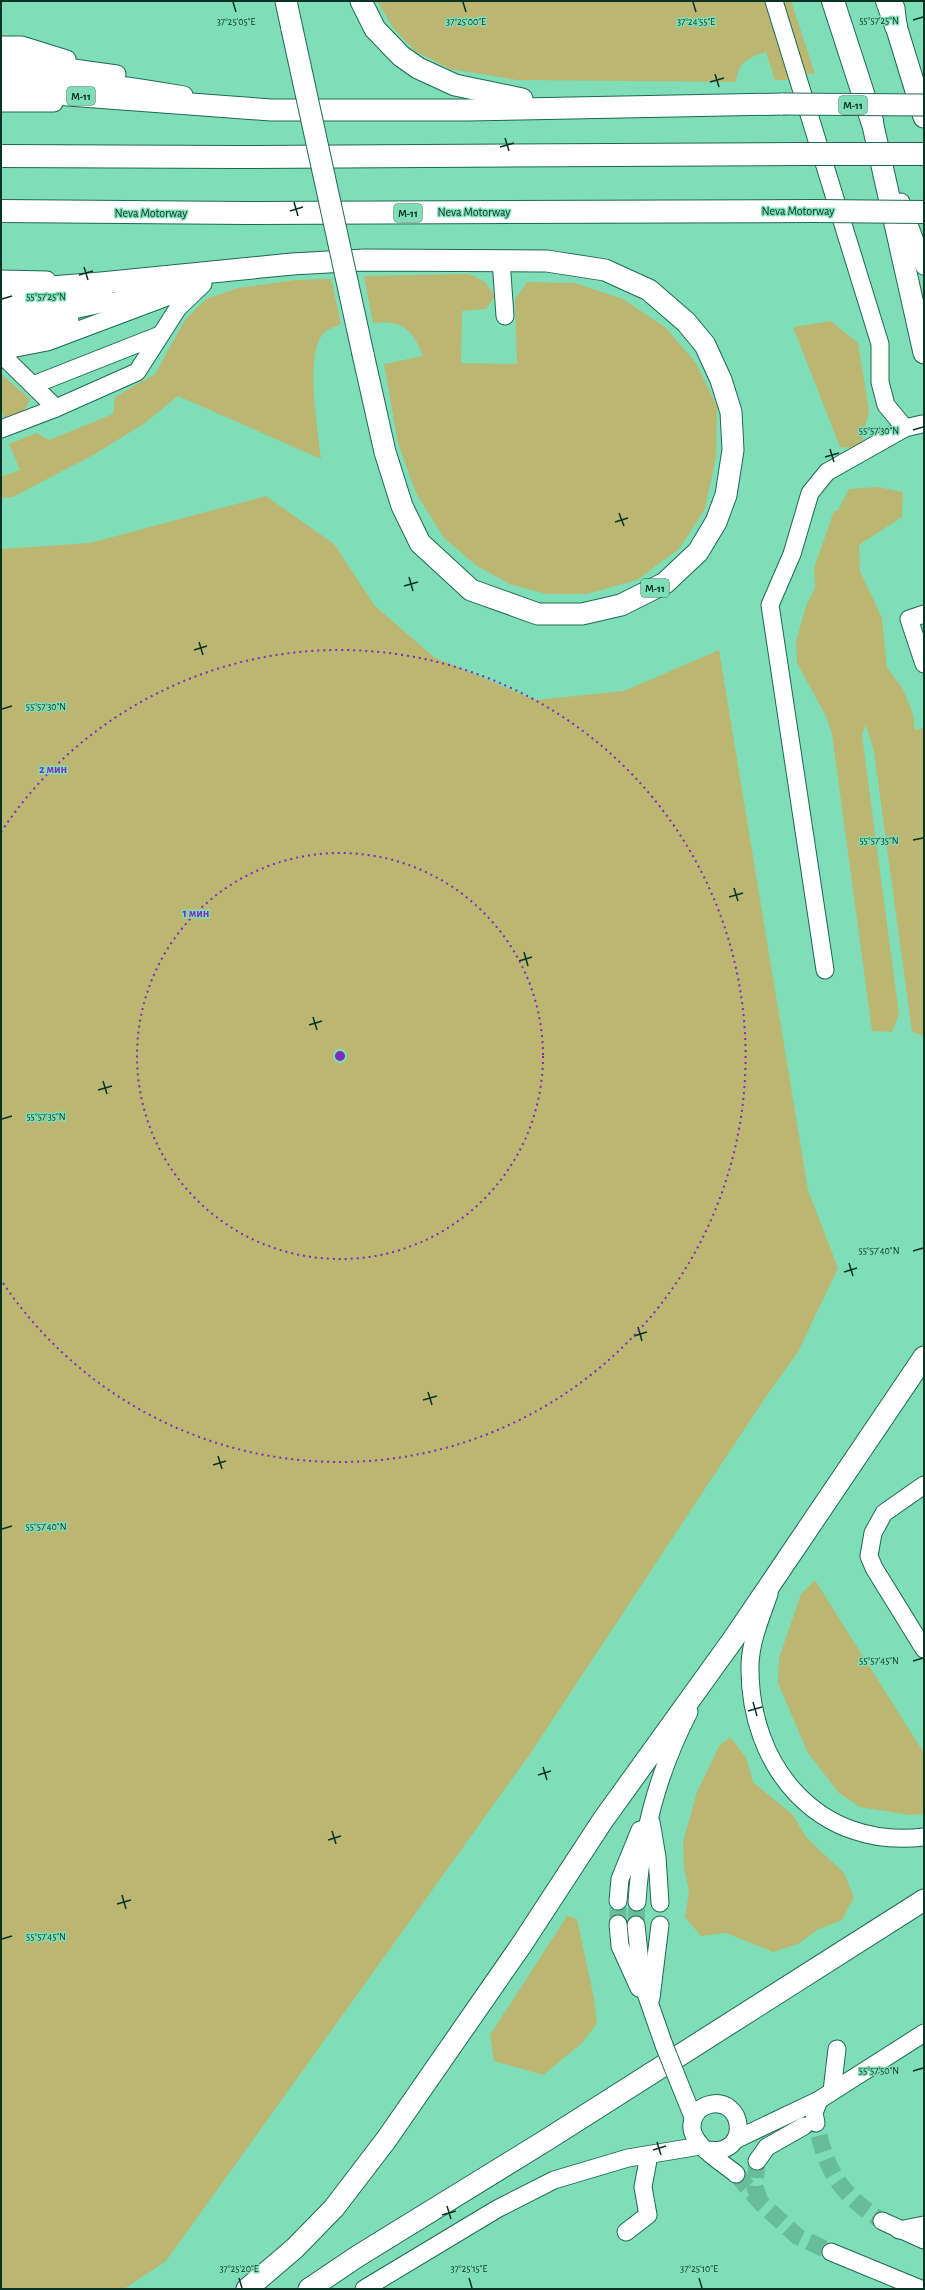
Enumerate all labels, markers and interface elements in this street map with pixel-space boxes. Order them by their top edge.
text: 55°57'25"N [859,16,899,26]
text: 37°25'05"E [217,17,256,27]
text: 37°25'00"E [446,17,486,27]
text: 37°24'55"E [677,17,715,27]
road number: М-11 [67,87,95,105]
road number: М-11 [839,96,867,114]
road number: М-11 [394,204,422,222]
street label: Neva Motorway [762,205,834,218]
street label: Neva Motorway [438,206,510,219]
street label: Neva Motorway [115,207,187,220]
text: 55°57'25"N [26,292,66,302]
text: 55°57'30"N [859,426,899,436]
road number: М-11 [641,579,669,597]
text: 55°57'30"N [26,702,66,712]
text: 2 мин [39,763,67,775]
text: 55°57'35"N [859,836,899,846]
text: 1 мин [183,907,209,919]
centre of rings [333,1049,347,1063]
text: 55°57'35"N [26,1112,66,1122]
text: 55°57'40"N [858,1246,900,1256]
text: 55°57'40"N [25,1522,67,1532]
text: 55°57'45"N [859,1656,899,1666]
text: 55°57'45"N [26,1932,66,1942]
text: 55°57'50"N [859,2066,899,2076]
text: 37°25'20"E [219,2264,259,2274]
text: 37°25'15"E [451,2264,488,2274]
text: 37°25'10"E [680,2264,718,2274]

